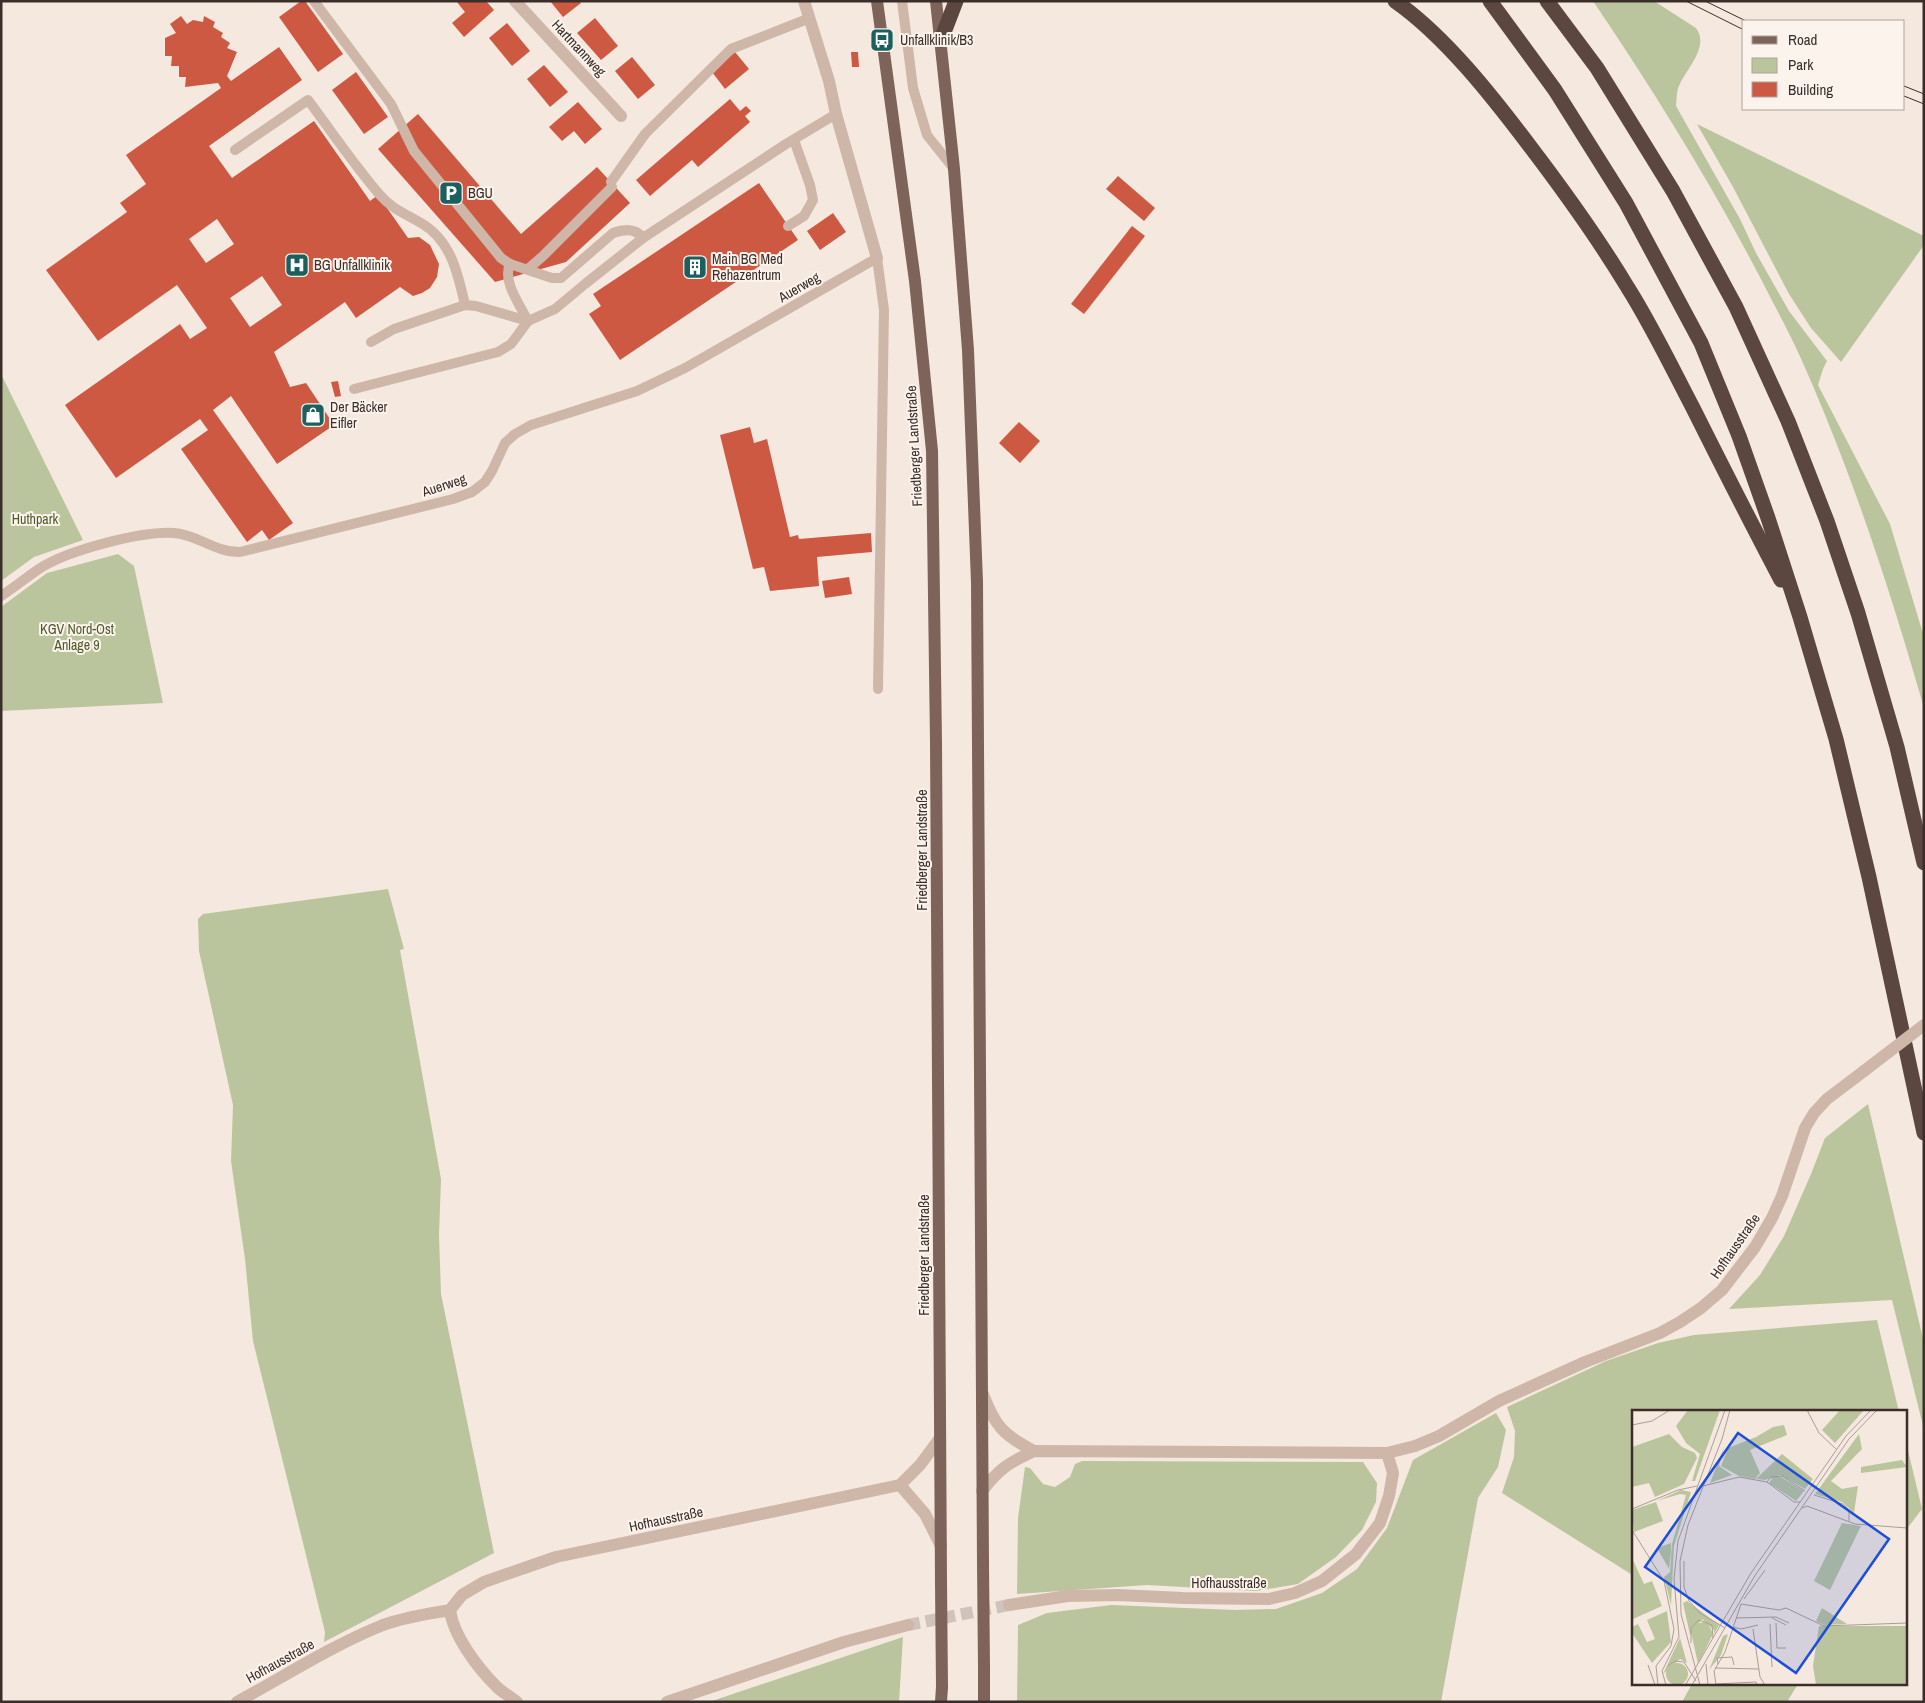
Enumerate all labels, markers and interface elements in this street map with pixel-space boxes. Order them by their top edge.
street label: Hartmannweg [548,16,610,81]
legend [1742,20,1905,110]
bus stop icon: Unfallklinik/B3 [869,27,895,53]
text: Road [1788,29,1817,50]
place label: Unfallklinik/B3 [900,31,973,49]
text: Park [1788,54,1814,75]
text: Building [1788,79,1833,100]
parking icon: BGU [438,180,464,206]
place label: BGU [468,184,493,202]
place label: Main BG Med Rehazentrum [712,250,783,284]
hospital icon: BG Unfallklinik [284,252,310,278]
building icon: Main BG Med Rehazentrum [682,254,708,280]
place label: BG Unfallklinik [314,256,390,274]
street label: Auerweg [774,268,824,307]
street label: Friedberger Landstraße [902,385,926,507]
place label: Der Bäcker Eifler [330,398,388,432]
shop icon: Der Bäcker Eifler [300,402,326,428]
street label: Auerweg [419,469,469,501]
park label: Huthpark [12,510,59,528]
park label: KGV Nord-Ost Anlage 9 [40,620,114,654]
street label: Friedberger Landstraße [913,789,931,911]
street label: Friedberger Landstraße [915,1194,933,1316]
street label: Hofhausstraße [1706,1210,1764,1282]
inset map [1632,1410,1908,1686]
street label: Hofhausstraße [627,1502,705,1536]
street label: Hofhausstraße [1191,1574,1267,1592]
street label: Hofhausstraße [243,1635,317,1687]

